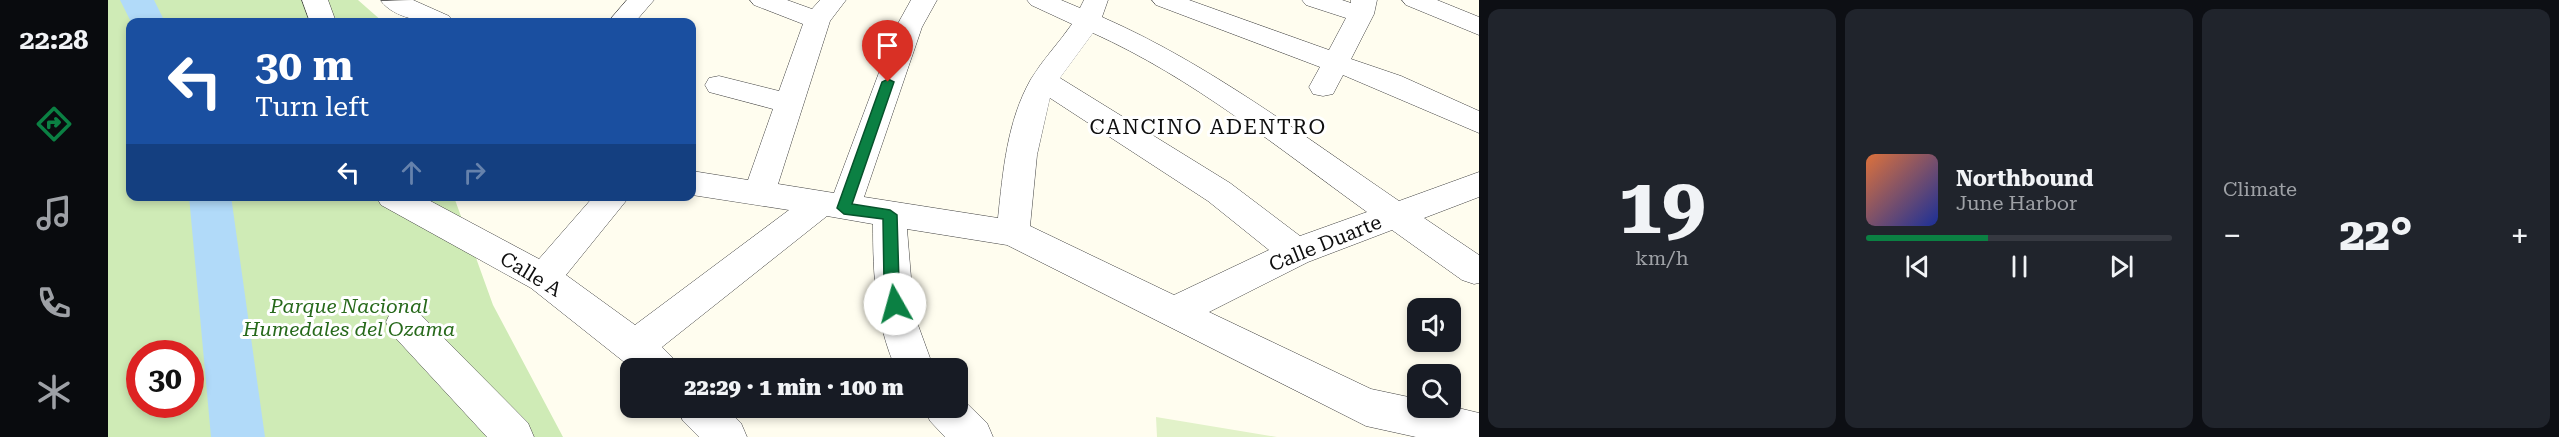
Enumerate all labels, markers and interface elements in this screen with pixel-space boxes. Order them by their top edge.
pin [862,20,913,82]
text: 22:28 [20,24,88,56]
icon: arrive [871,29,904,62]
text: 30 m [255,41,353,90]
icon: left [156,42,234,120]
text: Turn left [255,91,369,123]
icon: directions [33,103,75,145]
district label: CANCINO ADENTRO [1089,115,1327,139]
icon: left [332,156,365,189]
icon: ahead [395,156,428,189]
icon: right [458,156,491,189]
text: 19 [1618,161,1706,252]
text: Northbound [1956,166,2094,191]
text: Climate [2223,177,2297,201]
text: June Harbor [1956,191,2077,215]
icon: music [33,192,75,234]
text: 22° [2340,208,2413,261]
street label: Calle Duarte [1265,210,1385,276]
text: − [2223,216,2241,255]
text: + [2511,216,2529,255]
street label: Calle A [496,246,566,302]
text: km/h [1635,246,1689,270]
icon: previous [1901,250,1934,283]
icon: pause [2003,250,2036,283]
icon: next [2105,250,2138,283]
position arrow [863,272,927,336]
icon: phone [33,282,75,324]
park label: Parque Nacional Humedales del Ozama [242,294,455,341]
map controls [1407,298,1461,418]
button: sound [1407,298,1461,352]
speed limit sign: 30 [126,340,204,418]
button: search [1407,364,1461,418]
icon: climate [33,371,75,413]
text: 22:29 · 1 min · 100 m [684,375,904,400]

